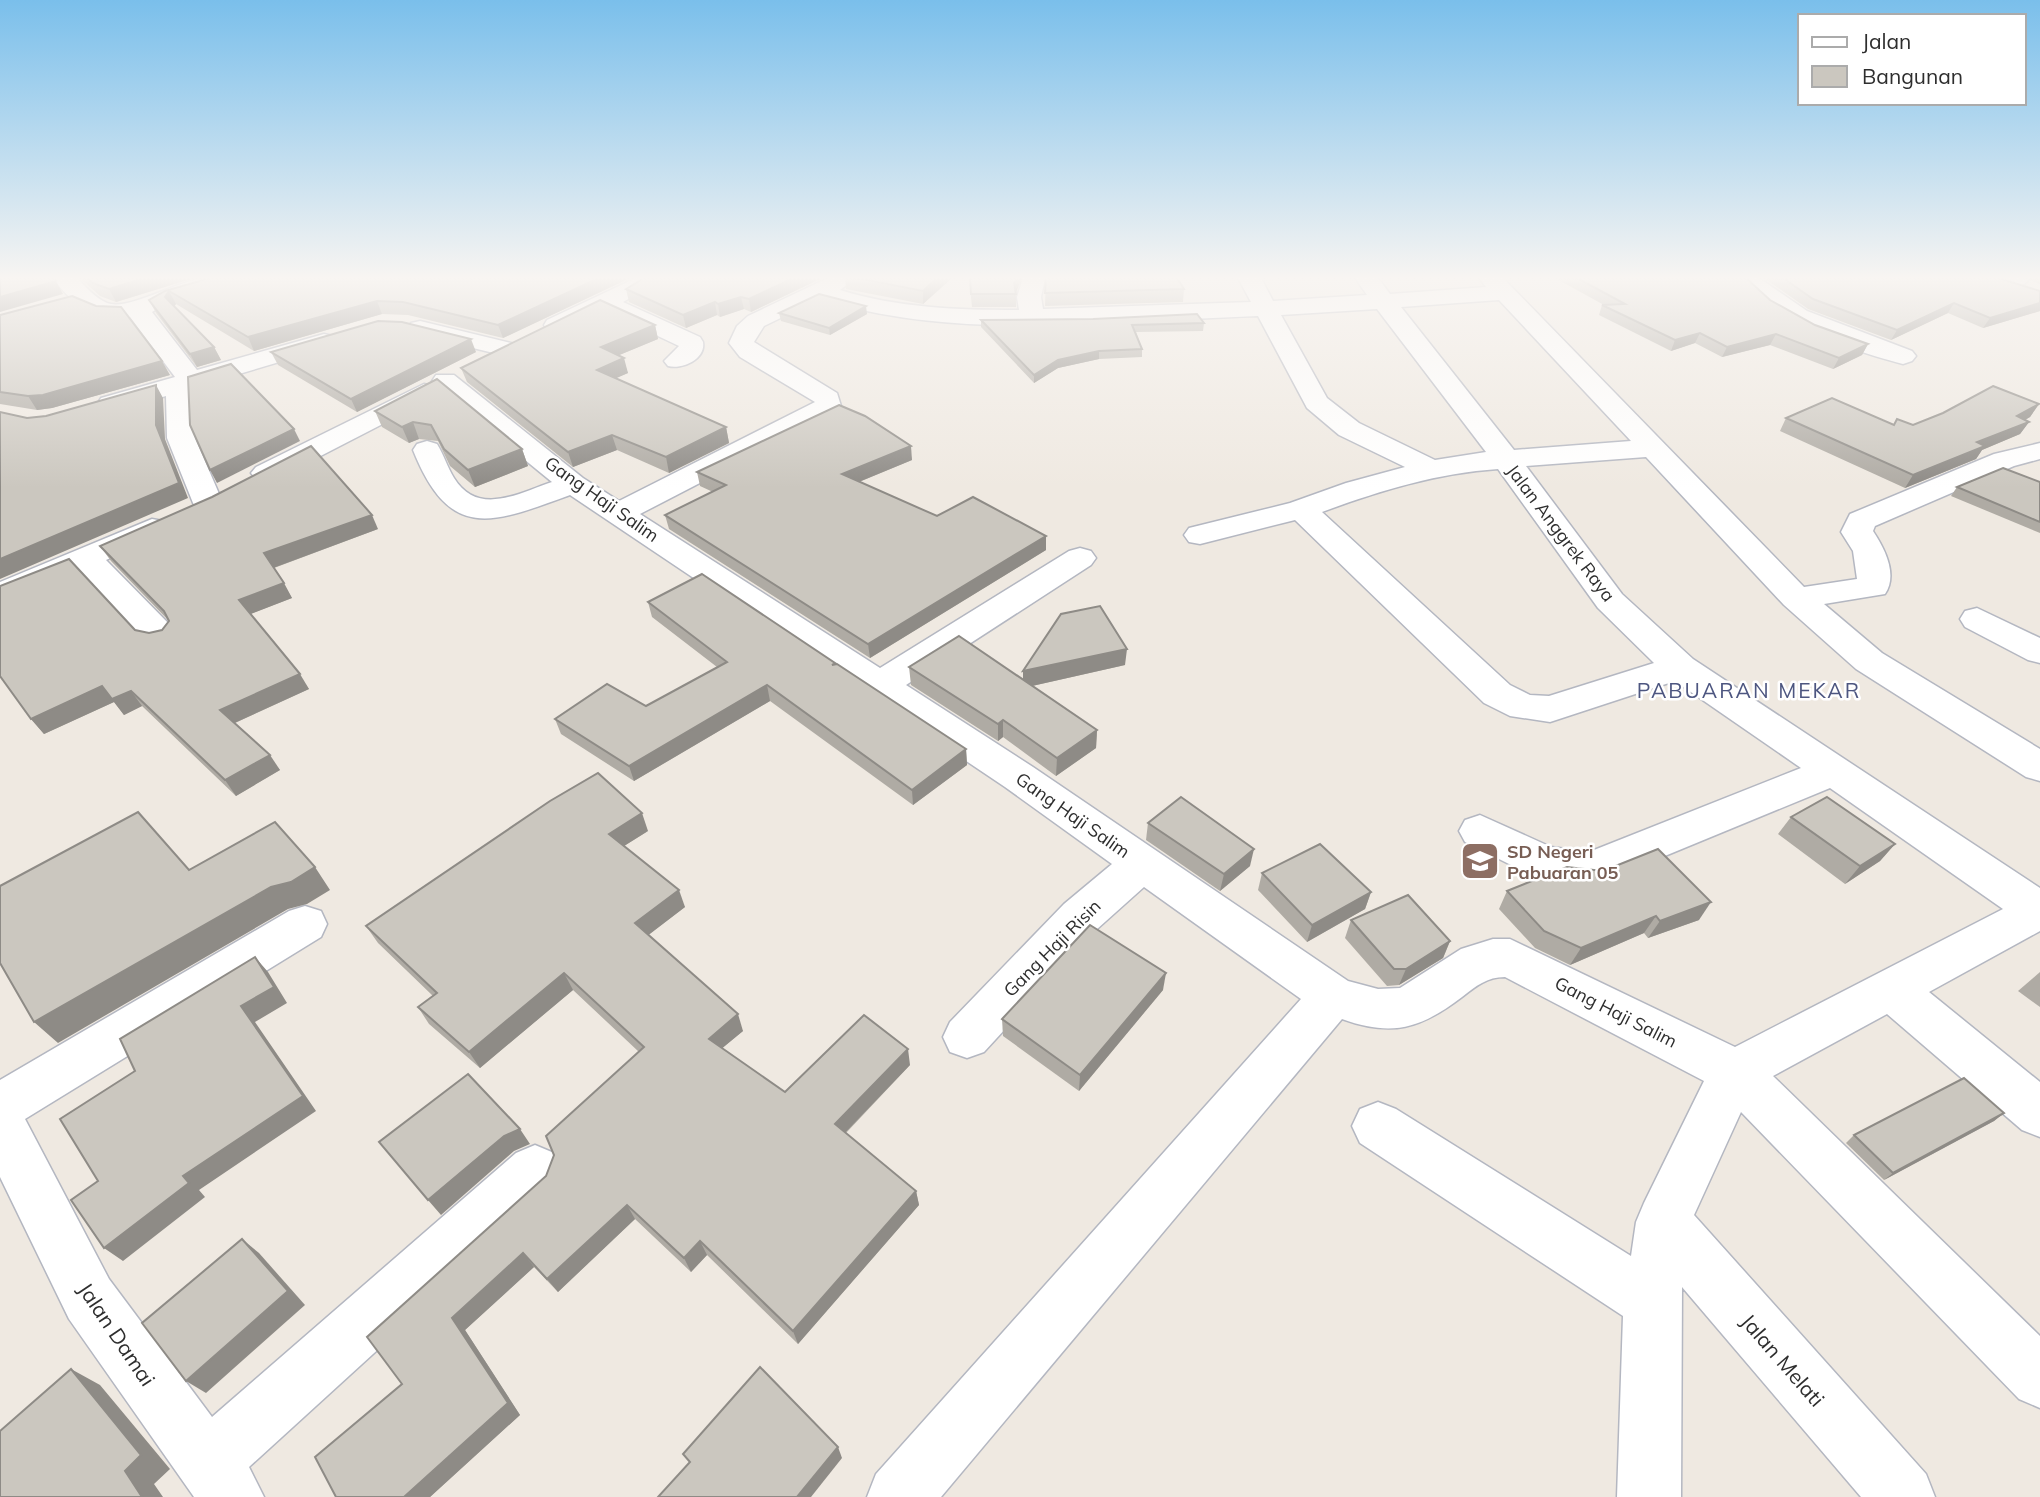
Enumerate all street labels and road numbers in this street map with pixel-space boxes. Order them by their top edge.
street label: Gang Haji Salim [540,451,664,547]
street label: Jalan Anggrek Raya [1502,460,1620,606]
street label: Gang Haji Salim [1011,767,1135,863]
street label: Gang Haji Risin [998,894,1106,1002]
street label: Gang Haji Salim [1551,971,1681,1053]
street label: Jalan Damai [73,1277,161,1391]
street label: Jalan Melati [1736,1308,1830,1412]

